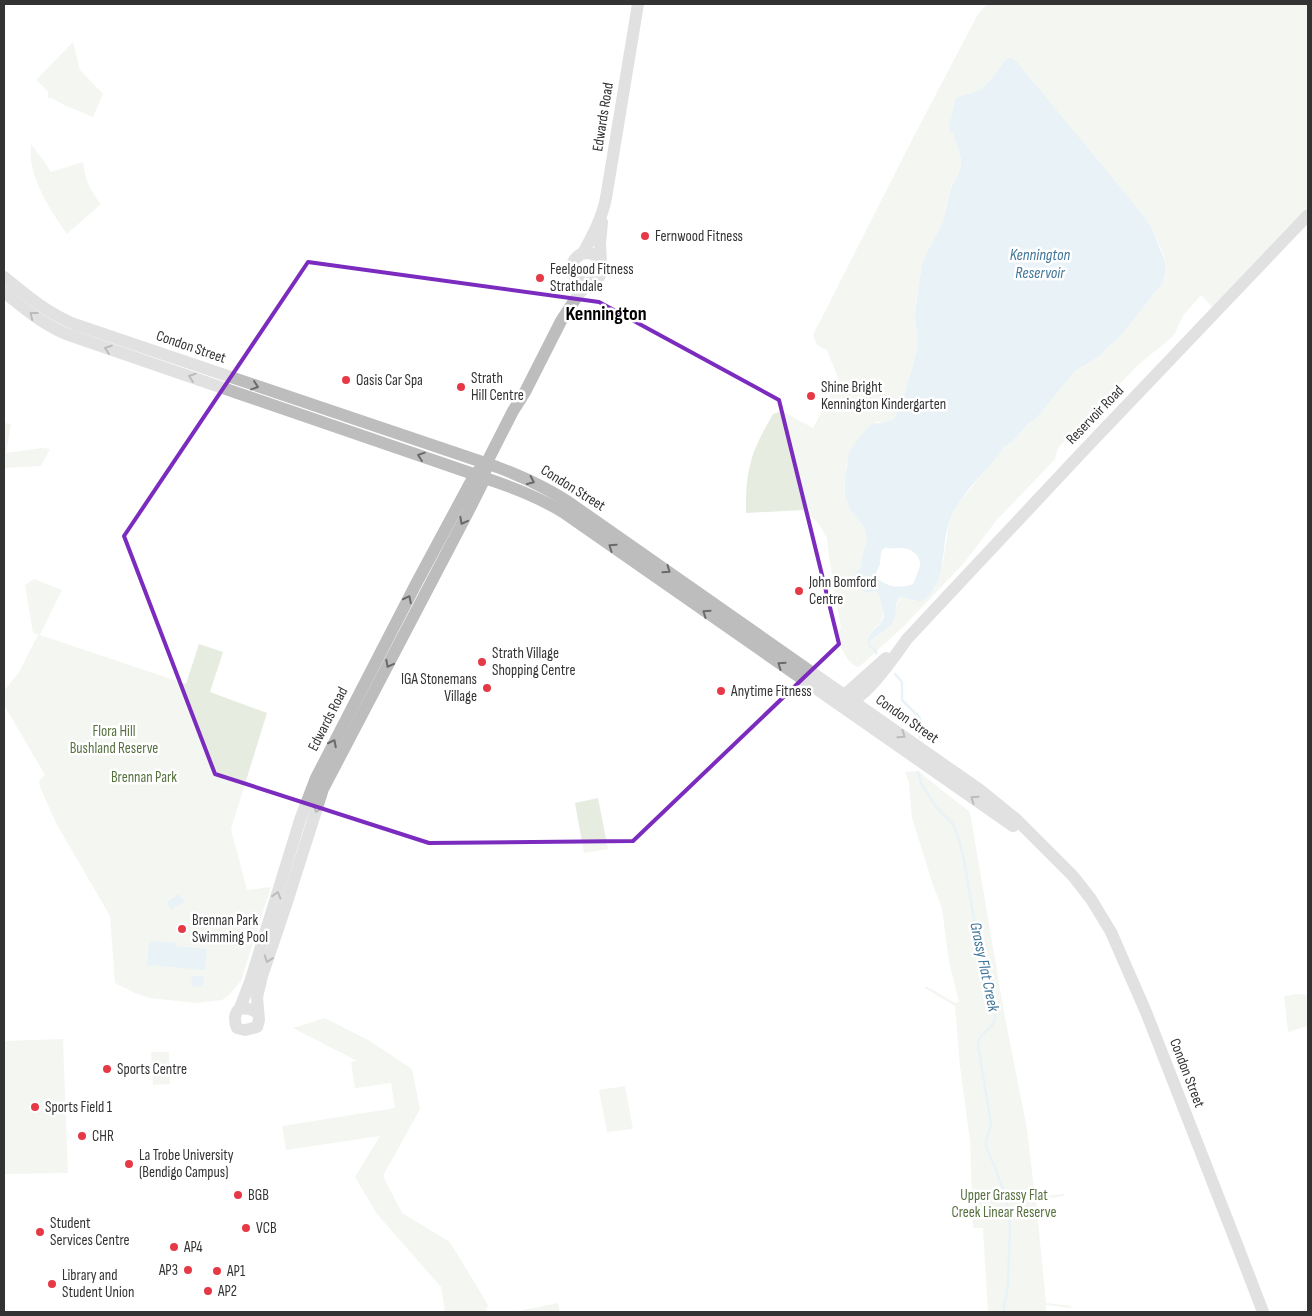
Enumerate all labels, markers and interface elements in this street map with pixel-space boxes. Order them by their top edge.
street label: Edwards Road [588,81,618,153]
place label: Fernwood Fitness [655,227,743,246]
marker: Fernwood Fitness [639,230,651,242]
water label: Kennington Reservoir [1010,246,1071,283]
place label: Feelgood Fitness Strathdale [550,260,634,296]
marker: Feelgood Fitness Strathdale [534,272,546,284]
district label: Kennington [565,302,647,326]
one-way arrow [29,312,39,321]
street label: Condon Street [154,326,229,368]
one-way arrow [105,345,113,355]
place label: Strath Hill Centre [471,369,524,405]
place label: Oasis Car Spa [356,371,423,390]
one-way arrow [188,373,197,383]
marker: Oasis Car Spa [340,374,352,386]
place label: Shine Bright Kennington Kindergarten [821,378,946,414]
one-way arrow [250,380,259,390]
marker: Strath Hill Centre [455,381,467,393]
street label: Reservoir Road [1062,381,1128,449]
marker: Shine Bright Kennington Kindergarten [805,390,817,402]
one-way arrow [418,452,426,462]
street label: Condon Street [537,461,609,516]
one-way arrow [526,475,535,485]
one-way arrow [459,516,469,525]
one-way arrow [608,544,617,553]
one-way arrow [661,564,671,573]
place label: John Bomford Centre [808,573,877,609]
marker: John Bomford Centre [793,585,805,597]
one-way arrow [402,595,412,604]
one-way arrow [702,610,712,619]
place label: Strath Village Shopping Centre [492,644,575,680]
marker: Strath Village Shopping Centre [476,656,488,668]
one-way arrow [385,658,395,667]
one-way arrow [778,662,787,671]
place label: IGA Stonemans Village [401,670,477,706]
marker: IGA Stonemans Village [481,682,493,694]
place label: Anytime Fitness [730,682,812,701]
street label: Edwards Road [304,684,352,754]
marker: Anytime Fitness [715,685,727,697]
street label: Condon Street [872,690,943,748]
park label: Flora Hill Bushland Reserve [70,722,158,758]
one-way arrow [896,729,906,738]
one-way arrow [327,739,337,748]
park label: Brennan Park [111,768,177,787]
one-way arrow [970,796,980,805]
one-way arrow [312,804,322,813]
one-way arrow [272,892,282,900]
place label: Brennan Park Swimming Pool [192,911,268,947]
water label: Grassy Flat Creek [965,921,1003,1014]
marker: Brennan Park Swimming Pool [176,923,188,935]
one-way arrow [264,954,274,963]
street label: Condon Street [1165,1036,1209,1111]
place label: Sports Centre [117,1060,187,1079]
marker: Sports Centre [101,1063,113,1075]
place label: Sports Field 1 [45,1098,113,1117]
marker: Sports Field 1 [29,1101,41,1113]
place label: CHR [92,1127,114,1146]
marker: CHR [76,1130,88,1142]
place label: La Trobe University (Bendigo Campus) [139,1146,234,1182]
marker: La Trobe University (Bendigo Campus) [123,1158,135,1170]
place label: BGB [248,1186,269,1205]
park label: Upper Grassy Flat Creek Linear Reserve [951,1186,1057,1222]
marker: BGB [232,1189,244,1201]
place label: Student Services Centre [50,1214,130,1250]
place label: VCB [256,1219,277,1238]
marker: VCB [240,1222,252,1234]
marker: Student Services Centre [34,1226,46,1238]
place label: AP4 [183,1238,203,1257]
marker: AP4 [168,1241,180,1253]
place label: AP3 [158,1261,178,1280]
place label: AP1 [226,1262,246,1281]
marker: AP3 [182,1264,194,1276]
marker: AP1 [211,1265,223,1277]
place label: Library and Student Union [62,1266,134,1302]
marker: Library and Student Union [46,1278,58,1290]
place label: AP2 [217,1282,237,1301]
marker: AP2 [202,1285,214,1297]

